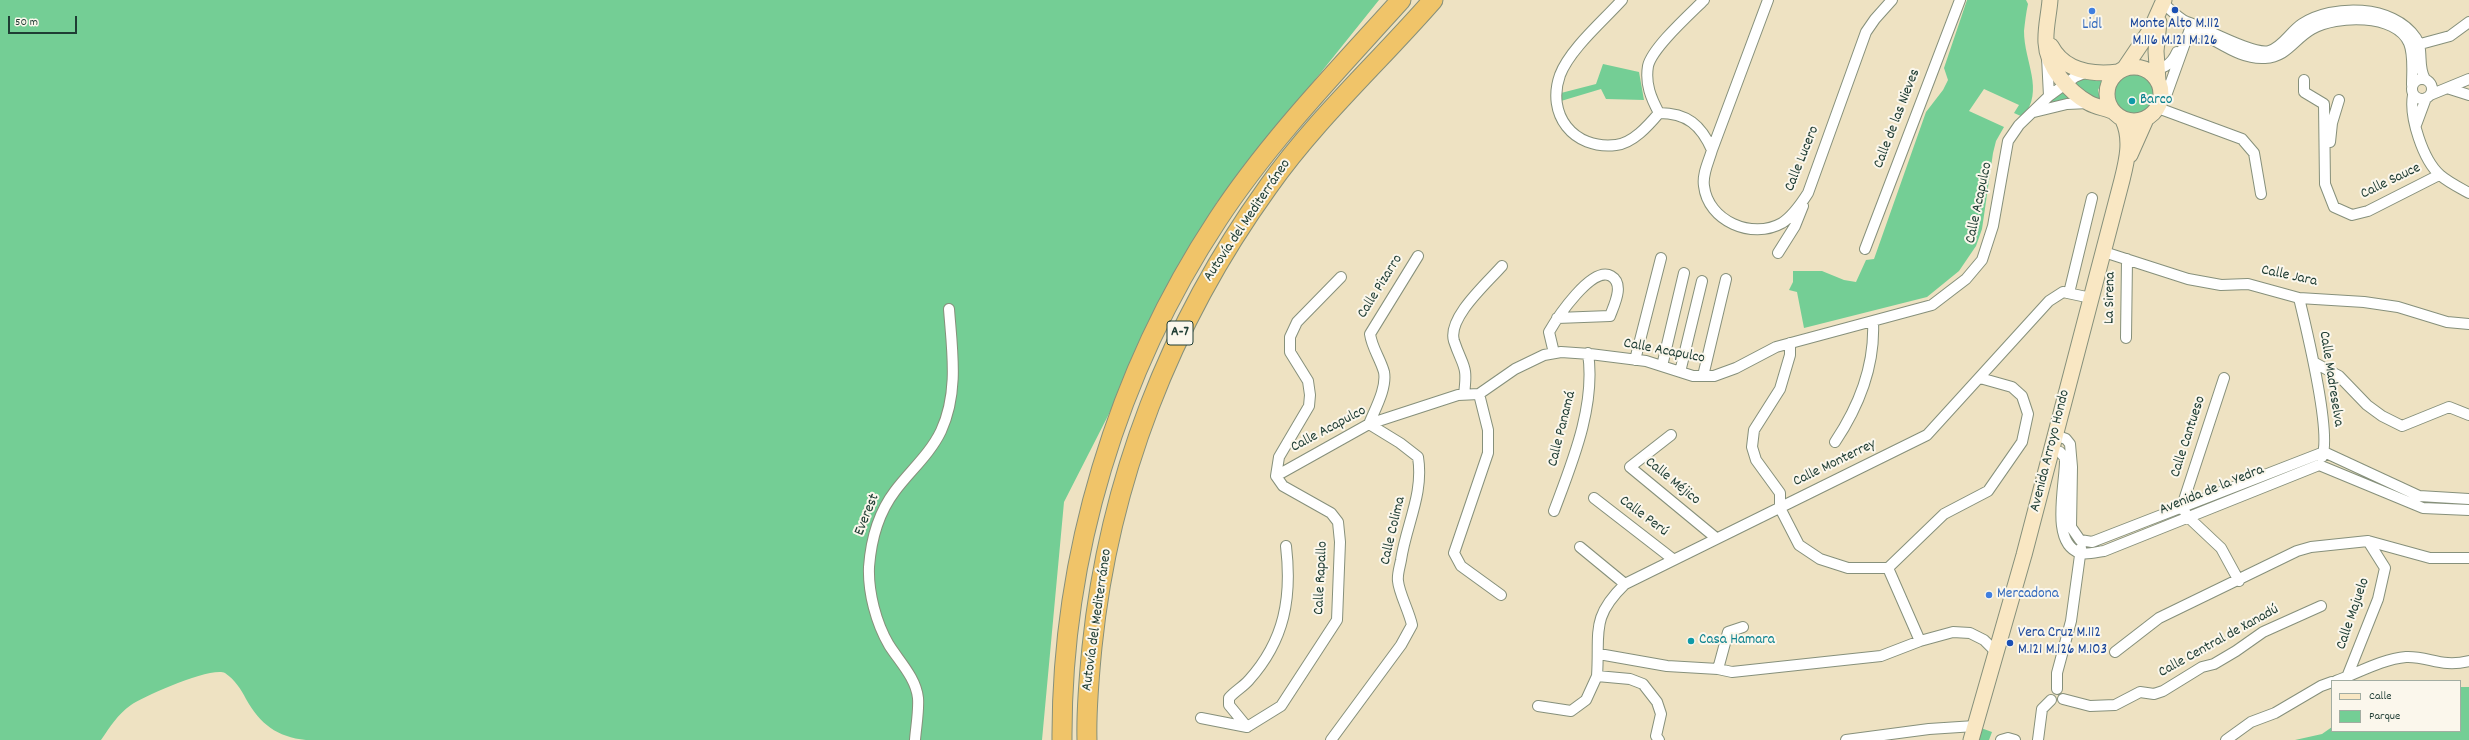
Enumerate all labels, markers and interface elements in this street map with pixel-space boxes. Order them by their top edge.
marker: Monte Alto M.112 M.116 M.121 M.126 [2170,5,2180,15]
marker: Lidl [2087,6,2097,16]
scale bar [10,8,79,34]
text: 50 m [15,14,38,31]
place label: Monte Alto M.112 M.116 M.121 M.126 [2130,16,2220,51]
place label: Lidl [2082,17,2102,35]
street label: Calle de las Nieves [1871,67,1925,171]
place label: Barco [2140,92,2172,110]
marker: Barco [2127,96,2137,106]
street label: Calle Lucero [1782,124,1824,194]
street label: Autovía del Mediterráneo [1201,157,1295,285]
street label: Calle Sauce [2358,160,2424,204]
street label: Calle Acapulco [1963,161,1997,245]
street label: Calle Pizarro [1354,252,1408,322]
street label: Calle Jara [2259,262,2319,292]
street label: La Sirena [2102,272,2120,324]
road number: A-7 [1167,321,1193,345]
street label: Calle Madreselva [2314,330,2346,428]
street label: Calle Acapulco [1622,335,1706,369]
street label: Avenida Arroyo Hondo [2027,388,2075,514]
street label: Calle Panamá [1545,389,1581,469]
street label: Calle Cantueso [2167,394,2211,480]
street label: Calle Acapulco [1288,403,1370,457]
street label: Calle Monterrey [1791,436,1879,492]
street label: Calle Méjico [1641,454,1703,510]
street label: Avenida de la Yedra [2157,462,2267,520]
street label: Everest [851,491,885,539]
street label: Calle Perú [1615,493,1671,541]
street label: Calle Colima [1377,495,1411,567]
street label: Calle Rapallo [1311,541,1333,615]
street label: Autovía del Mediterráneo [1079,548,1117,692]
street label: Calle Majuelo [2333,576,2375,652]
place label: Mercadona [1997,586,2059,604]
marker: Mercadona [1984,590,1994,600]
street label: Calle Central de Xanadú [2156,602,2282,682]
place label: Vera Cruz M.112 M.121 M.126 M.103 [2018,625,2107,660]
place label: Casa Hamara [1699,632,1775,650]
marker: Casa Hamara [1686,636,1696,646]
marker: Vera Cruz M.112 M.121 M.126 M.103 [2005,638,2015,648]
legend [2331,680,2461,732]
text: Calle [2369,688,2392,705]
text: Parque [2369,708,2400,725]

